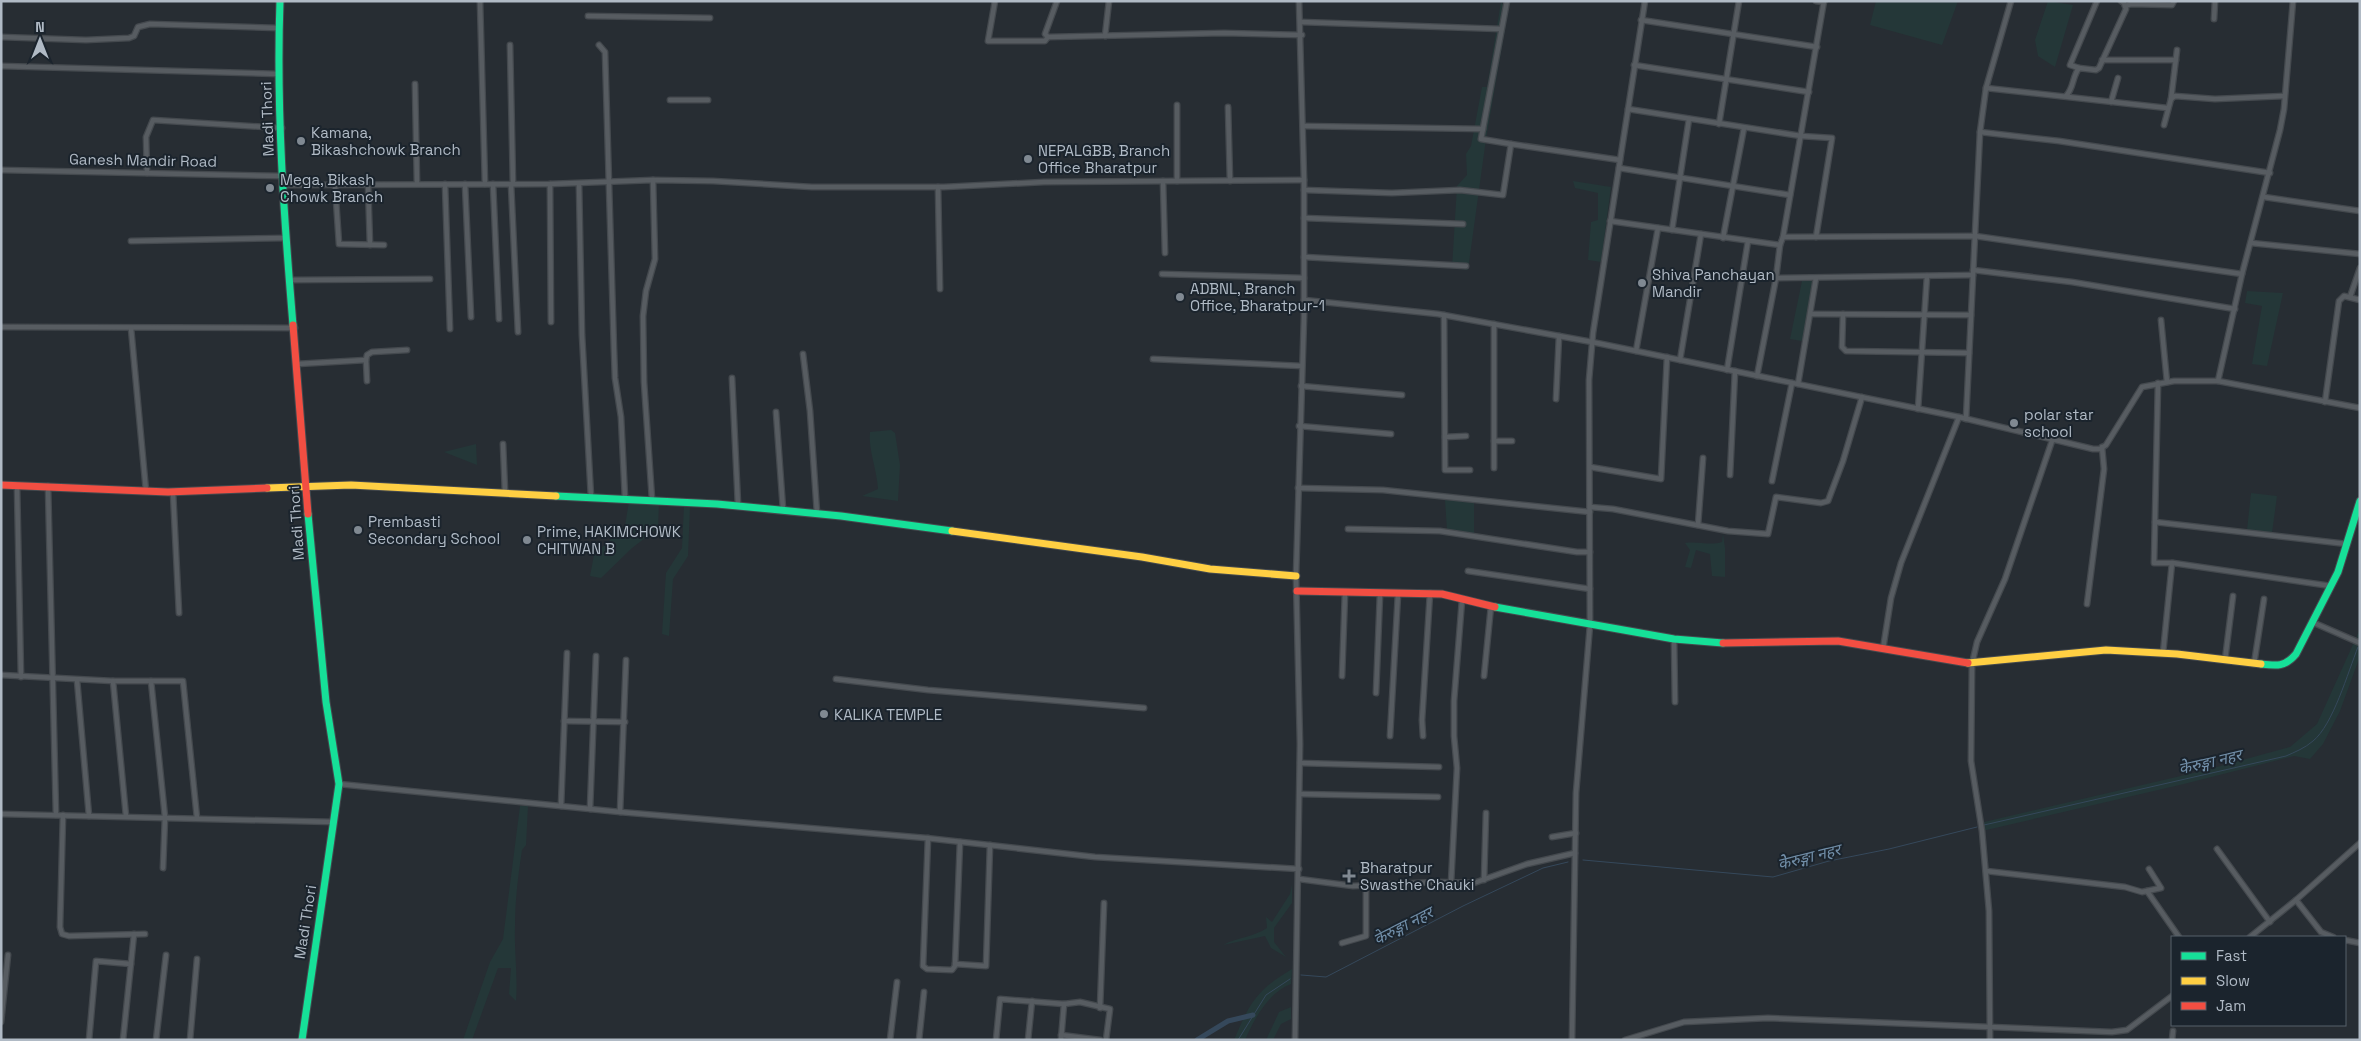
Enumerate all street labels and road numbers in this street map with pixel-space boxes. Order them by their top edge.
street label: Madi Thori [256,81,278,157]
street label: Ganesh Mandir Road [69,149,217,171]
street label: Madi Thori [284,485,308,561]
street label: Madi Thori [290,884,320,960]

